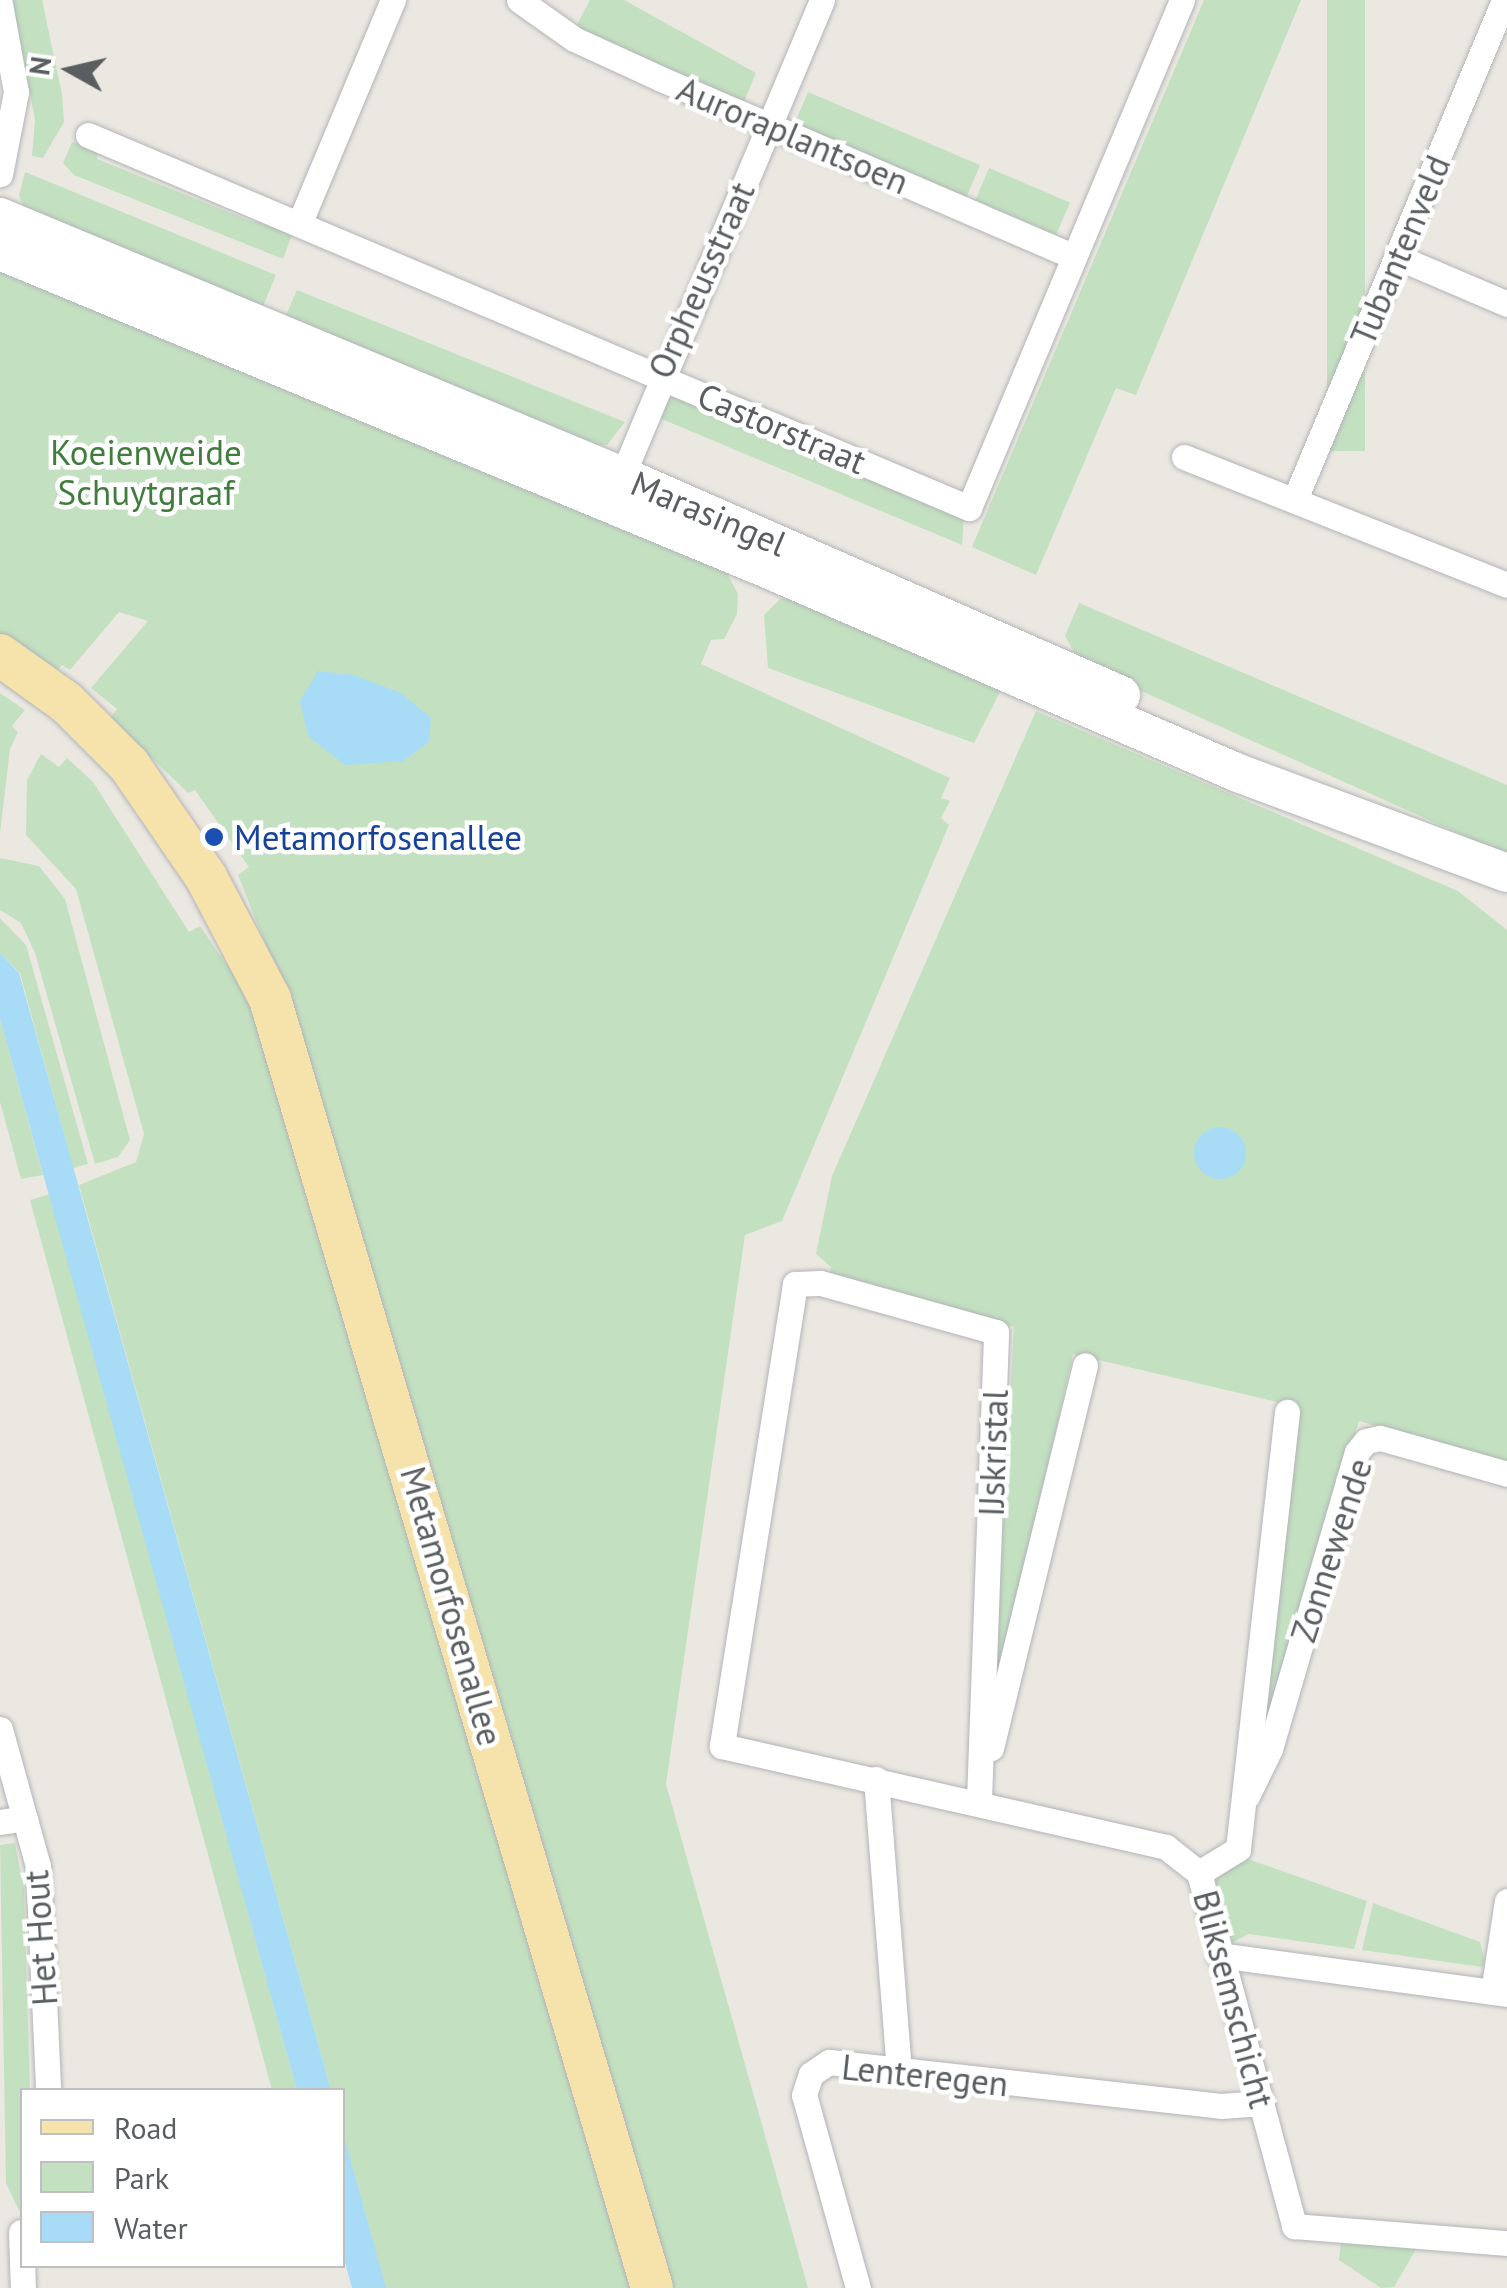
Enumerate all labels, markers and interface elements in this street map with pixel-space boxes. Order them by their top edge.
north arrow [20,20,120,120]
text: N [20,54,59,77]
street label: Auroraplantsoen [671,67,915,203]
street label: Tubantenveld [1341,149,1459,351]
street label: Orpheusstraat [639,175,763,385]
street label: Castorstraat [692,374,872,482]
park label: Koeienweide Schuytgraaf [50,431,242,513]
street label: Marasingel [625,462,793,564]
place label: Metamorfosenallee [234,816,522,858]
marker: Metamorfosenallee [203,826,225,848]
street label: IJskristal [970,1389,1016,1517]
street label: Zonnewende [1282,1453,1380,1647]
street label: Metamorfosenallee [392,1462,512,1750]
street label: Het Hout [14,1869,66,2007]
street label: Bliksemschicht [1185,1886,1283,2112]
street label: Lenteregen [840,2045,1010,2105]
legend [20,2088,345,2268]
text: Road [114,2108,178,2147]
text: Park [114,2158,169,2197]
text: Water [114,2208,188,2247]

